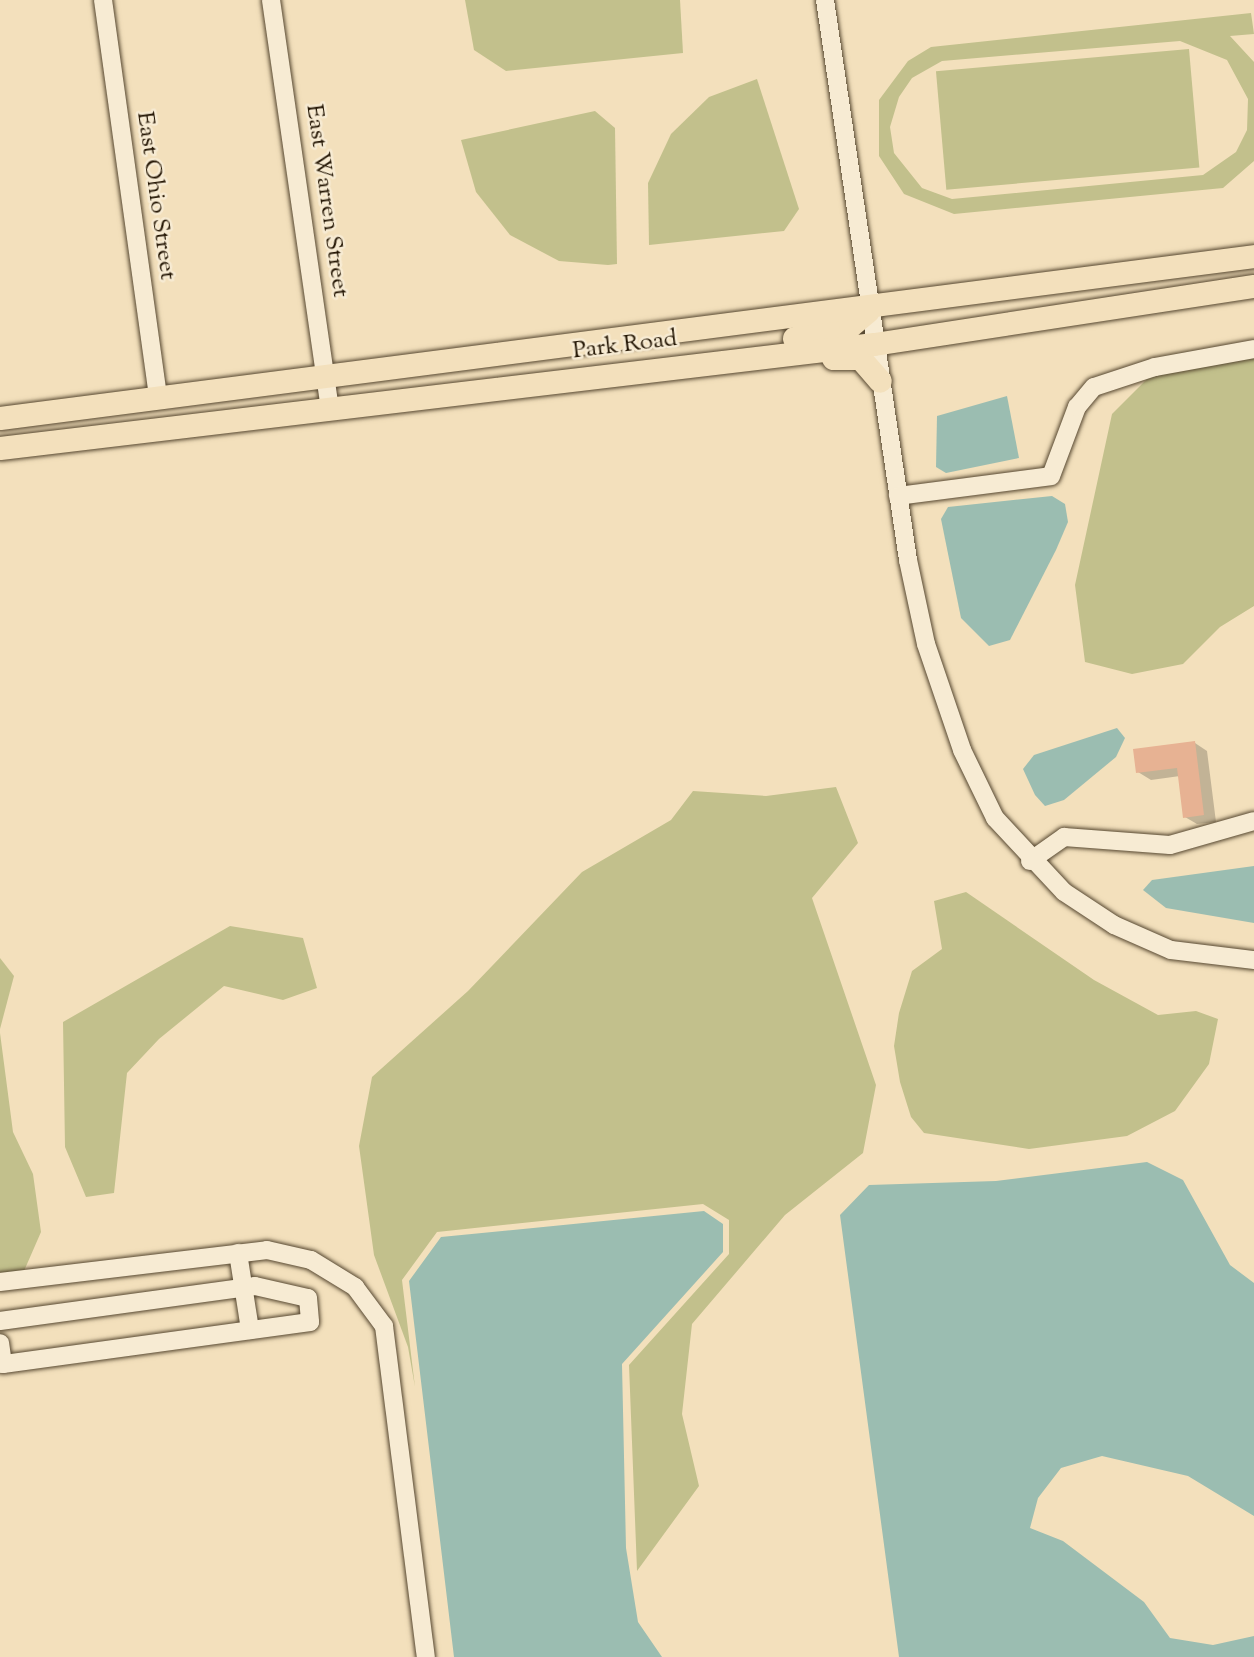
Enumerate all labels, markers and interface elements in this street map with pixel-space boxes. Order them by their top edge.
street label: East Warren Street [298,103,354,299]
street label: East Ohio Street [129,110,181,282]
street label: Park Road [571,325,679,367]

